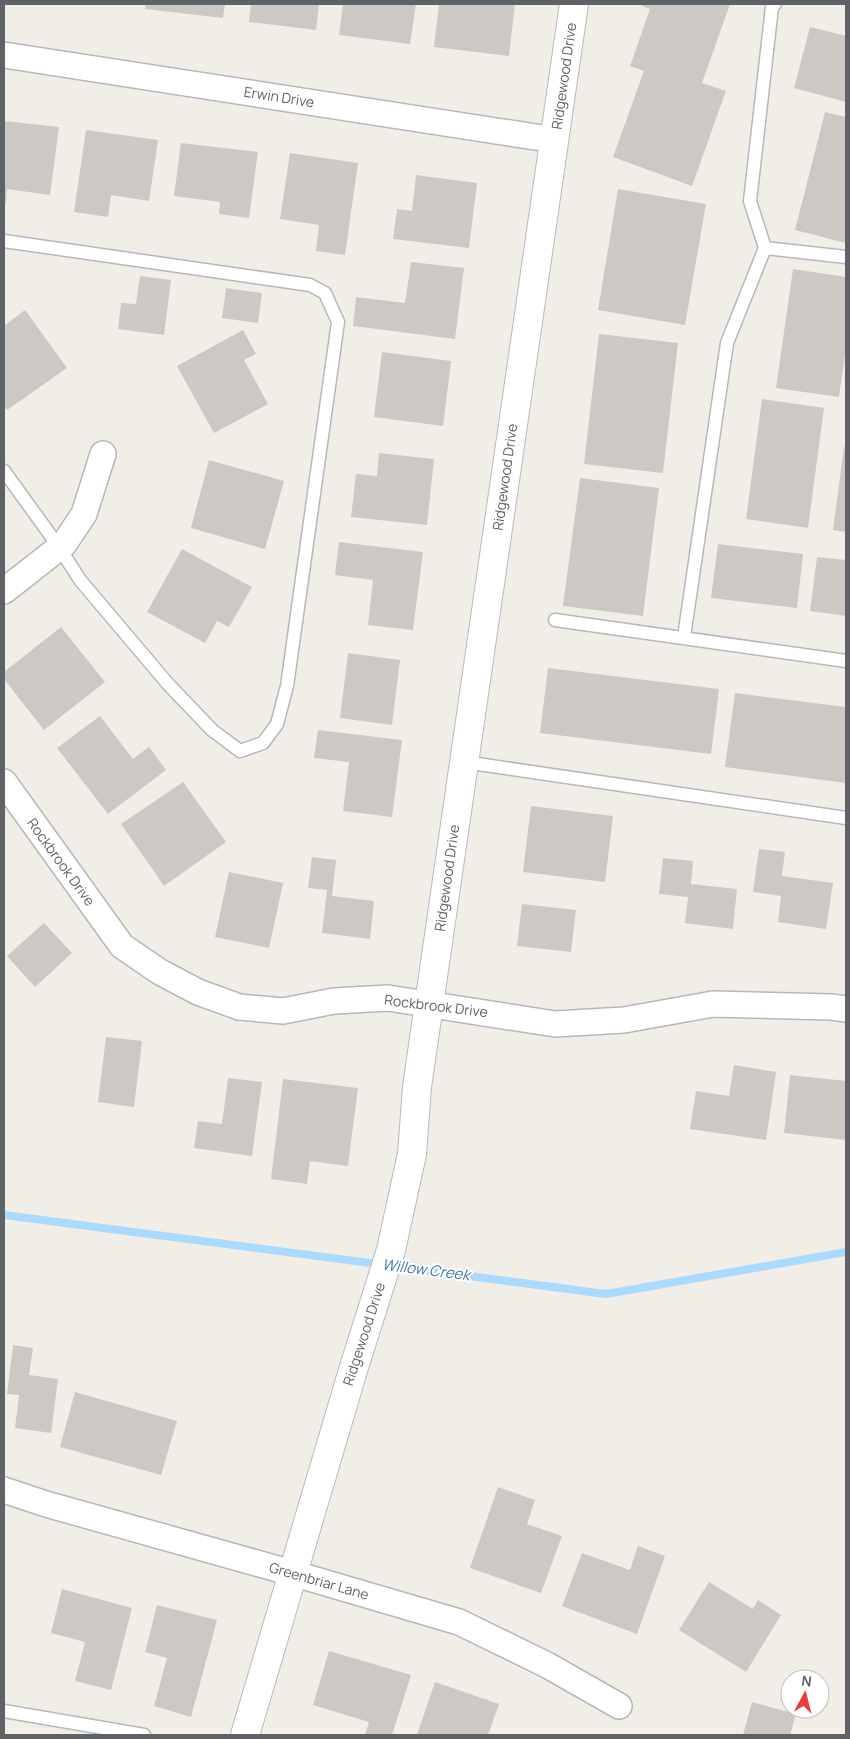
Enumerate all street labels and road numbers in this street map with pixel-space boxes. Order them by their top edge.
street label: Ridgewood Drive [547,21,580,130]
street label: Erwin Drive [243,82,316,111]
street label: Ridgewood Drive [488,422,521,531]
street label: Rockbrook Drive [23,814,100,909]
street label: Ridgewood Drive [430,823,463,932]
street label: Rockbrook Drive [383,990,489,1021]
street label: Ridgewood Drive [338,1280,389,1388]
street label: Greenbriar Lane [267,1557,371,1604]

